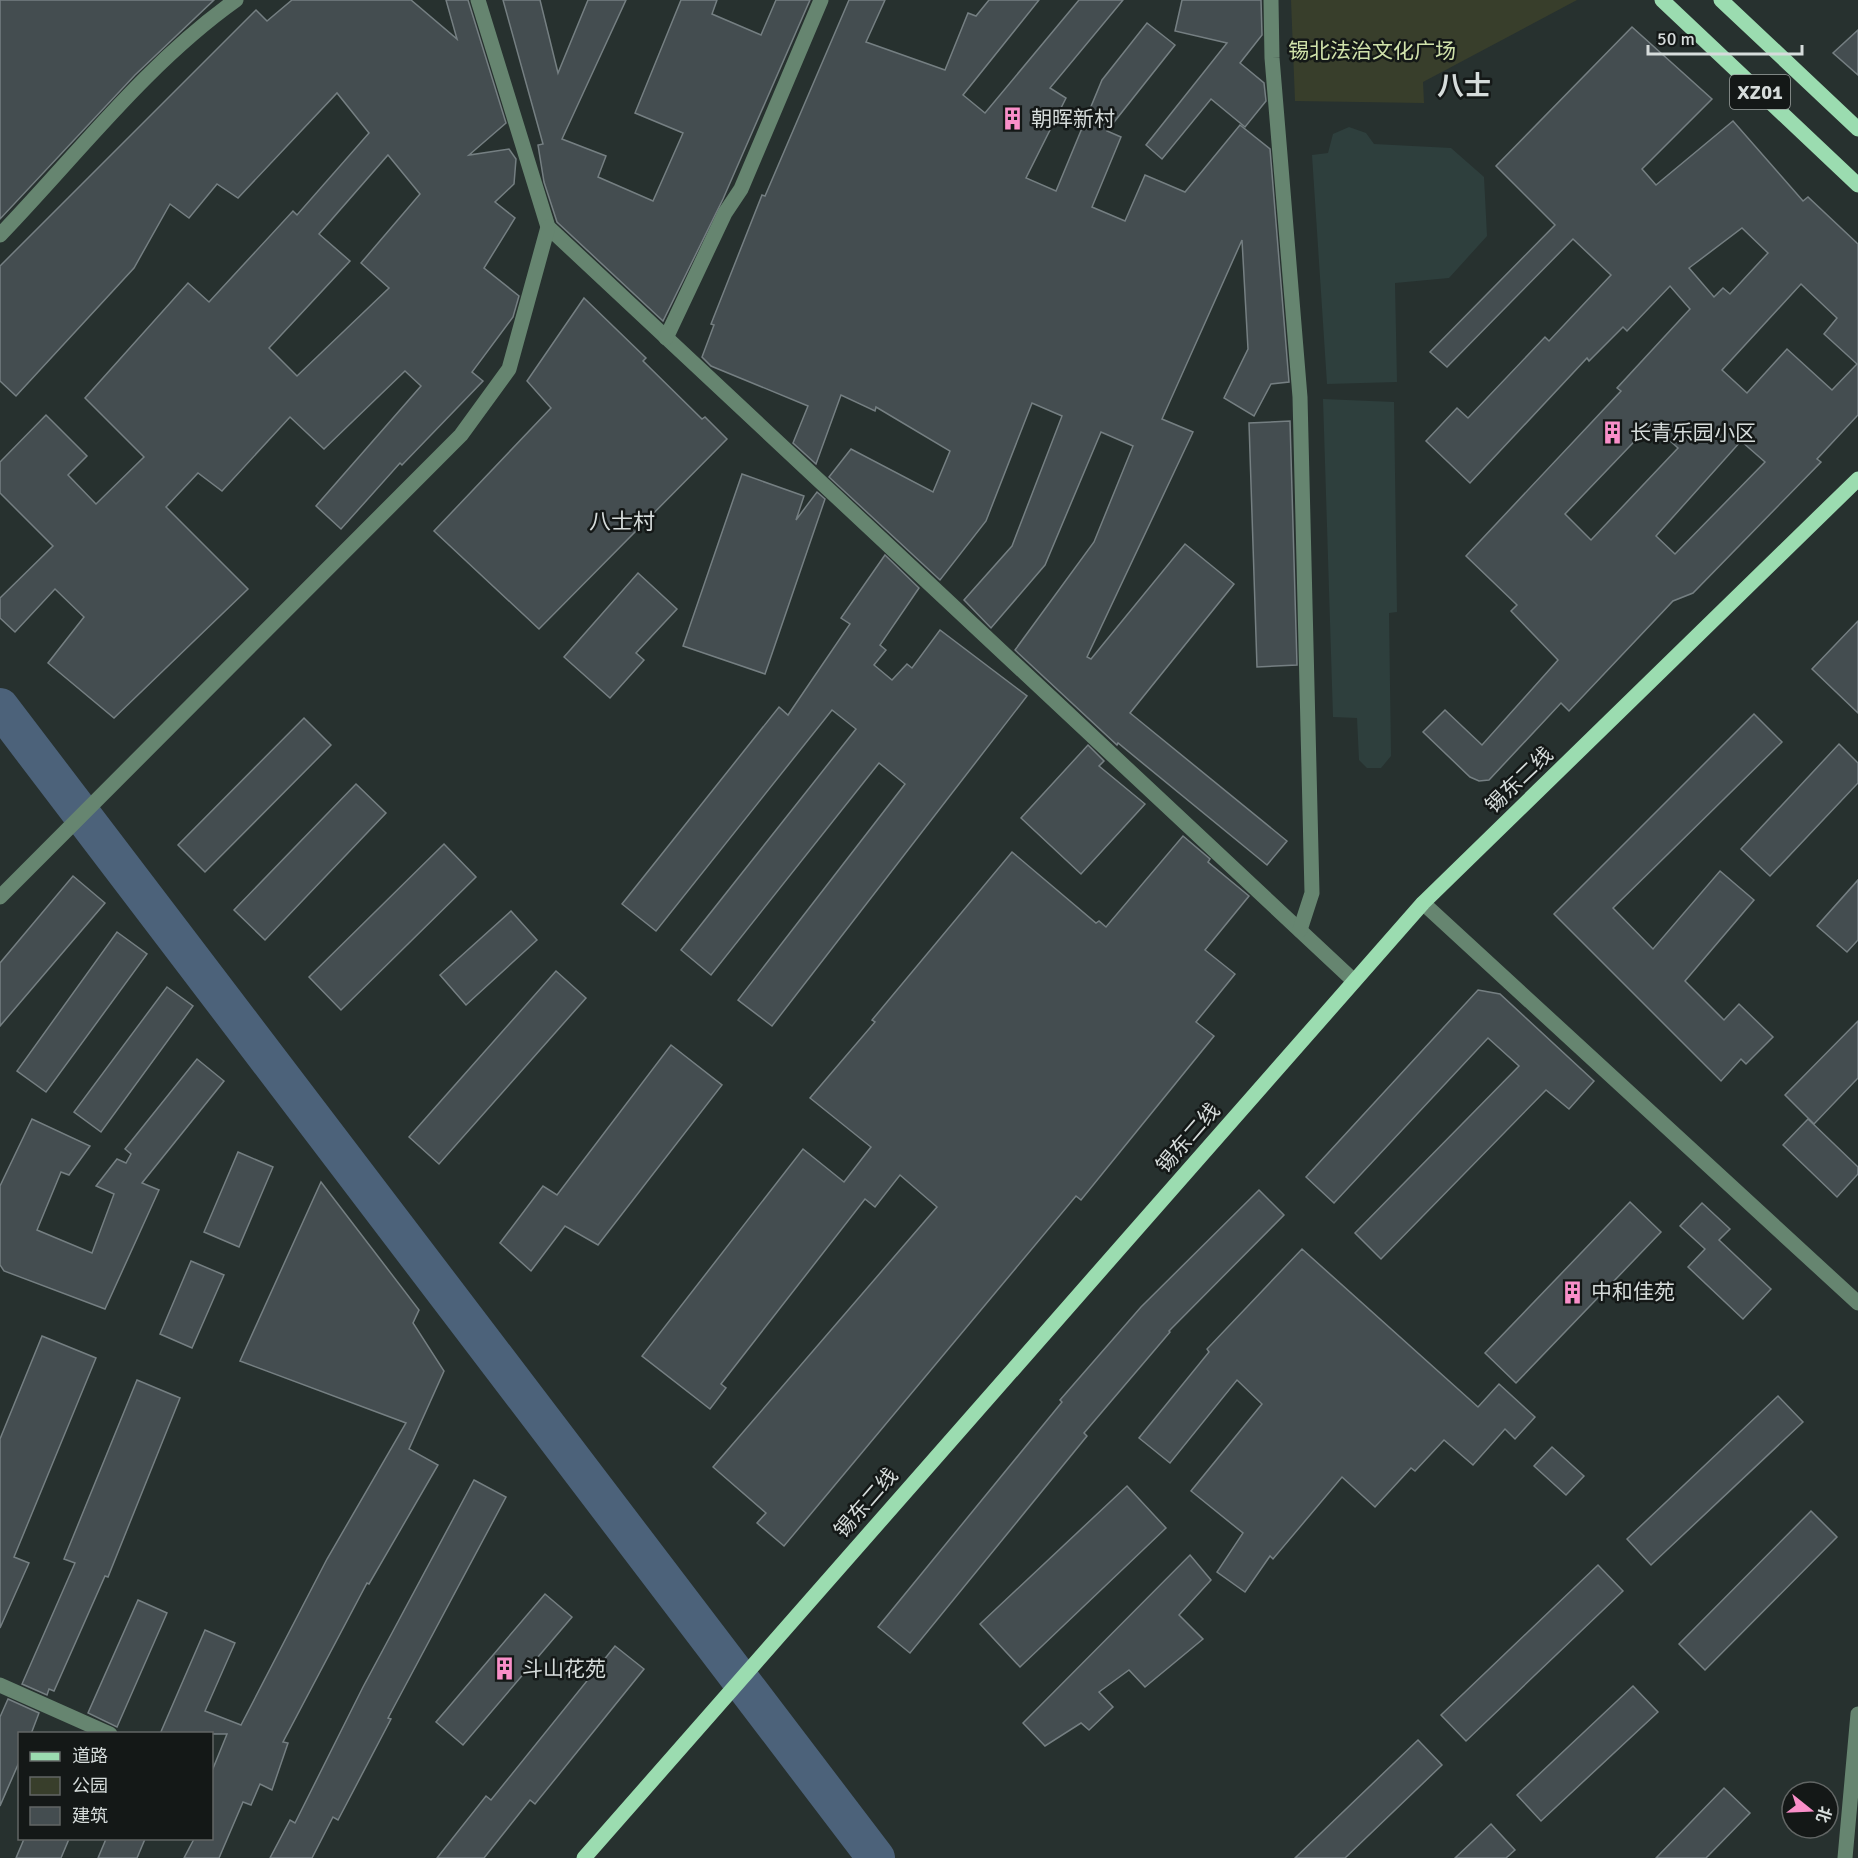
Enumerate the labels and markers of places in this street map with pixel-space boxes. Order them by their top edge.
building icon: 朝晖新村 [1000,106,1026,132]
place label: 朝晖新村 [1031,106,1115,132]
building icon: 长青乐园小区 [1599,420,1625,446]
place label: 长青乐园小区 [1630,420,1756,446]
building icon: 中和佳苑 [1560,1279,1586,1305]
place label: 中和佳苑 [1591,1279,1675,1305]
building icon: 斗山花苑 [491,1656,517,1682]
place label: 斗山花苑 [522,1656,606,1682]

